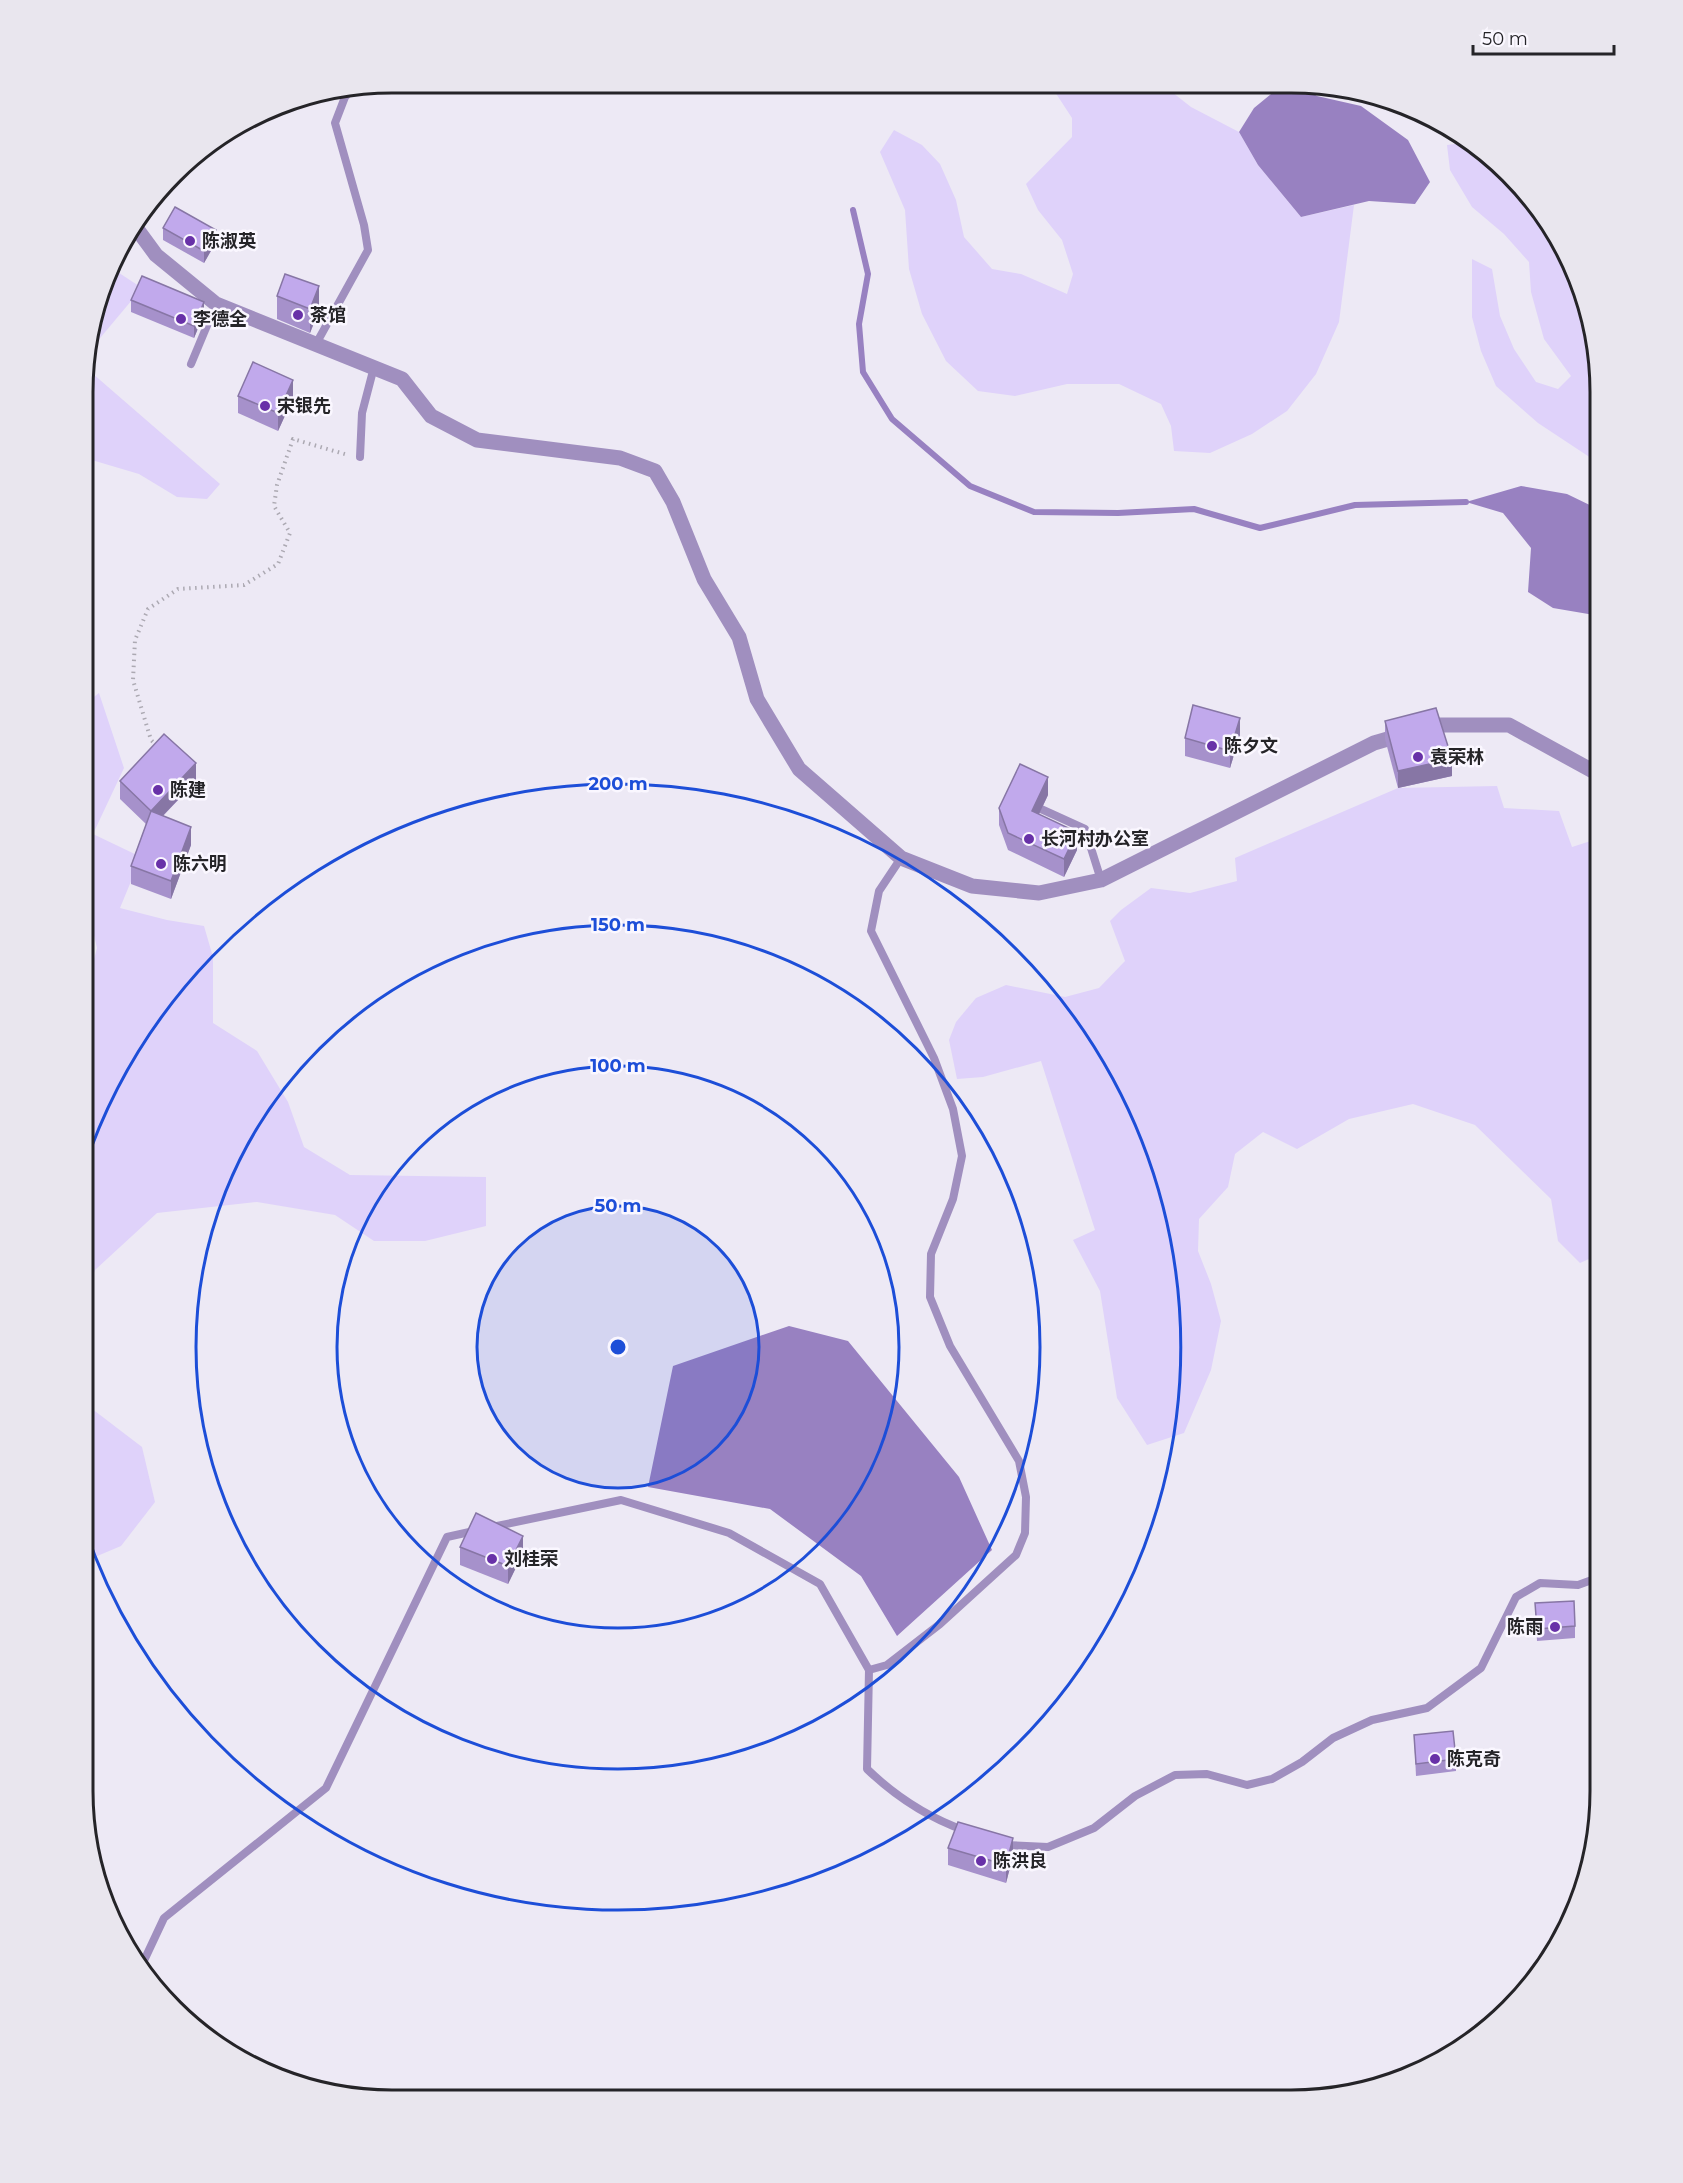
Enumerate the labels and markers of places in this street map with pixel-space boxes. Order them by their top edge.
place label: 陈淑英 [202,230,256,252]
marker: 陈淑英 [183,234,197,248]
place label: 茶馆 [310,304,346,326]
place label: 李德全 [193,308,247,330]
marker: 茶馆 [291,308,305,322]
marker: 李德全 [174,312,188,326]
place label: 宋银先 [277,395,331,417]
marker: 宋银先 [258,399,272,413]
place label: 陈夕文 [1224,735,1278,757]
marker: 陈夕文 [1205,739,1219,753]
place label: 袁荣林 [1430,746,1484,768]
marker: 袁荣林 [1411,750,1425,764]
place label: 陈建 [170,779,206,801]
marker: 陈建 [151,783,165,797]
place label: 长河村办公室 [1041,828,1149,850]
marker: 长河村办公室 [1022,832,1036,846]
place label: 陈六明 [173,853,227,875]
marker: 陈六明 [154,857,168,871]
centre of rings [608,1337,628,1357]
place label: 刘桂荣 [504,1548,559,1570]
marker: 刘桂荣 [485,1552,499,1566]
place label: 陈雨 [1507,1616,1543,1638]
marker: 陈雨 [1548,1620,1562,1634]
place label: 陈克奇 [1447,1748,1501,1770]
marker: 陈克奇 [1428,1752,1442,1766]
place label: 陈洪良 [993,1850,1047,1872]
marker: 陈洪良 [974,1854,988,1868]

